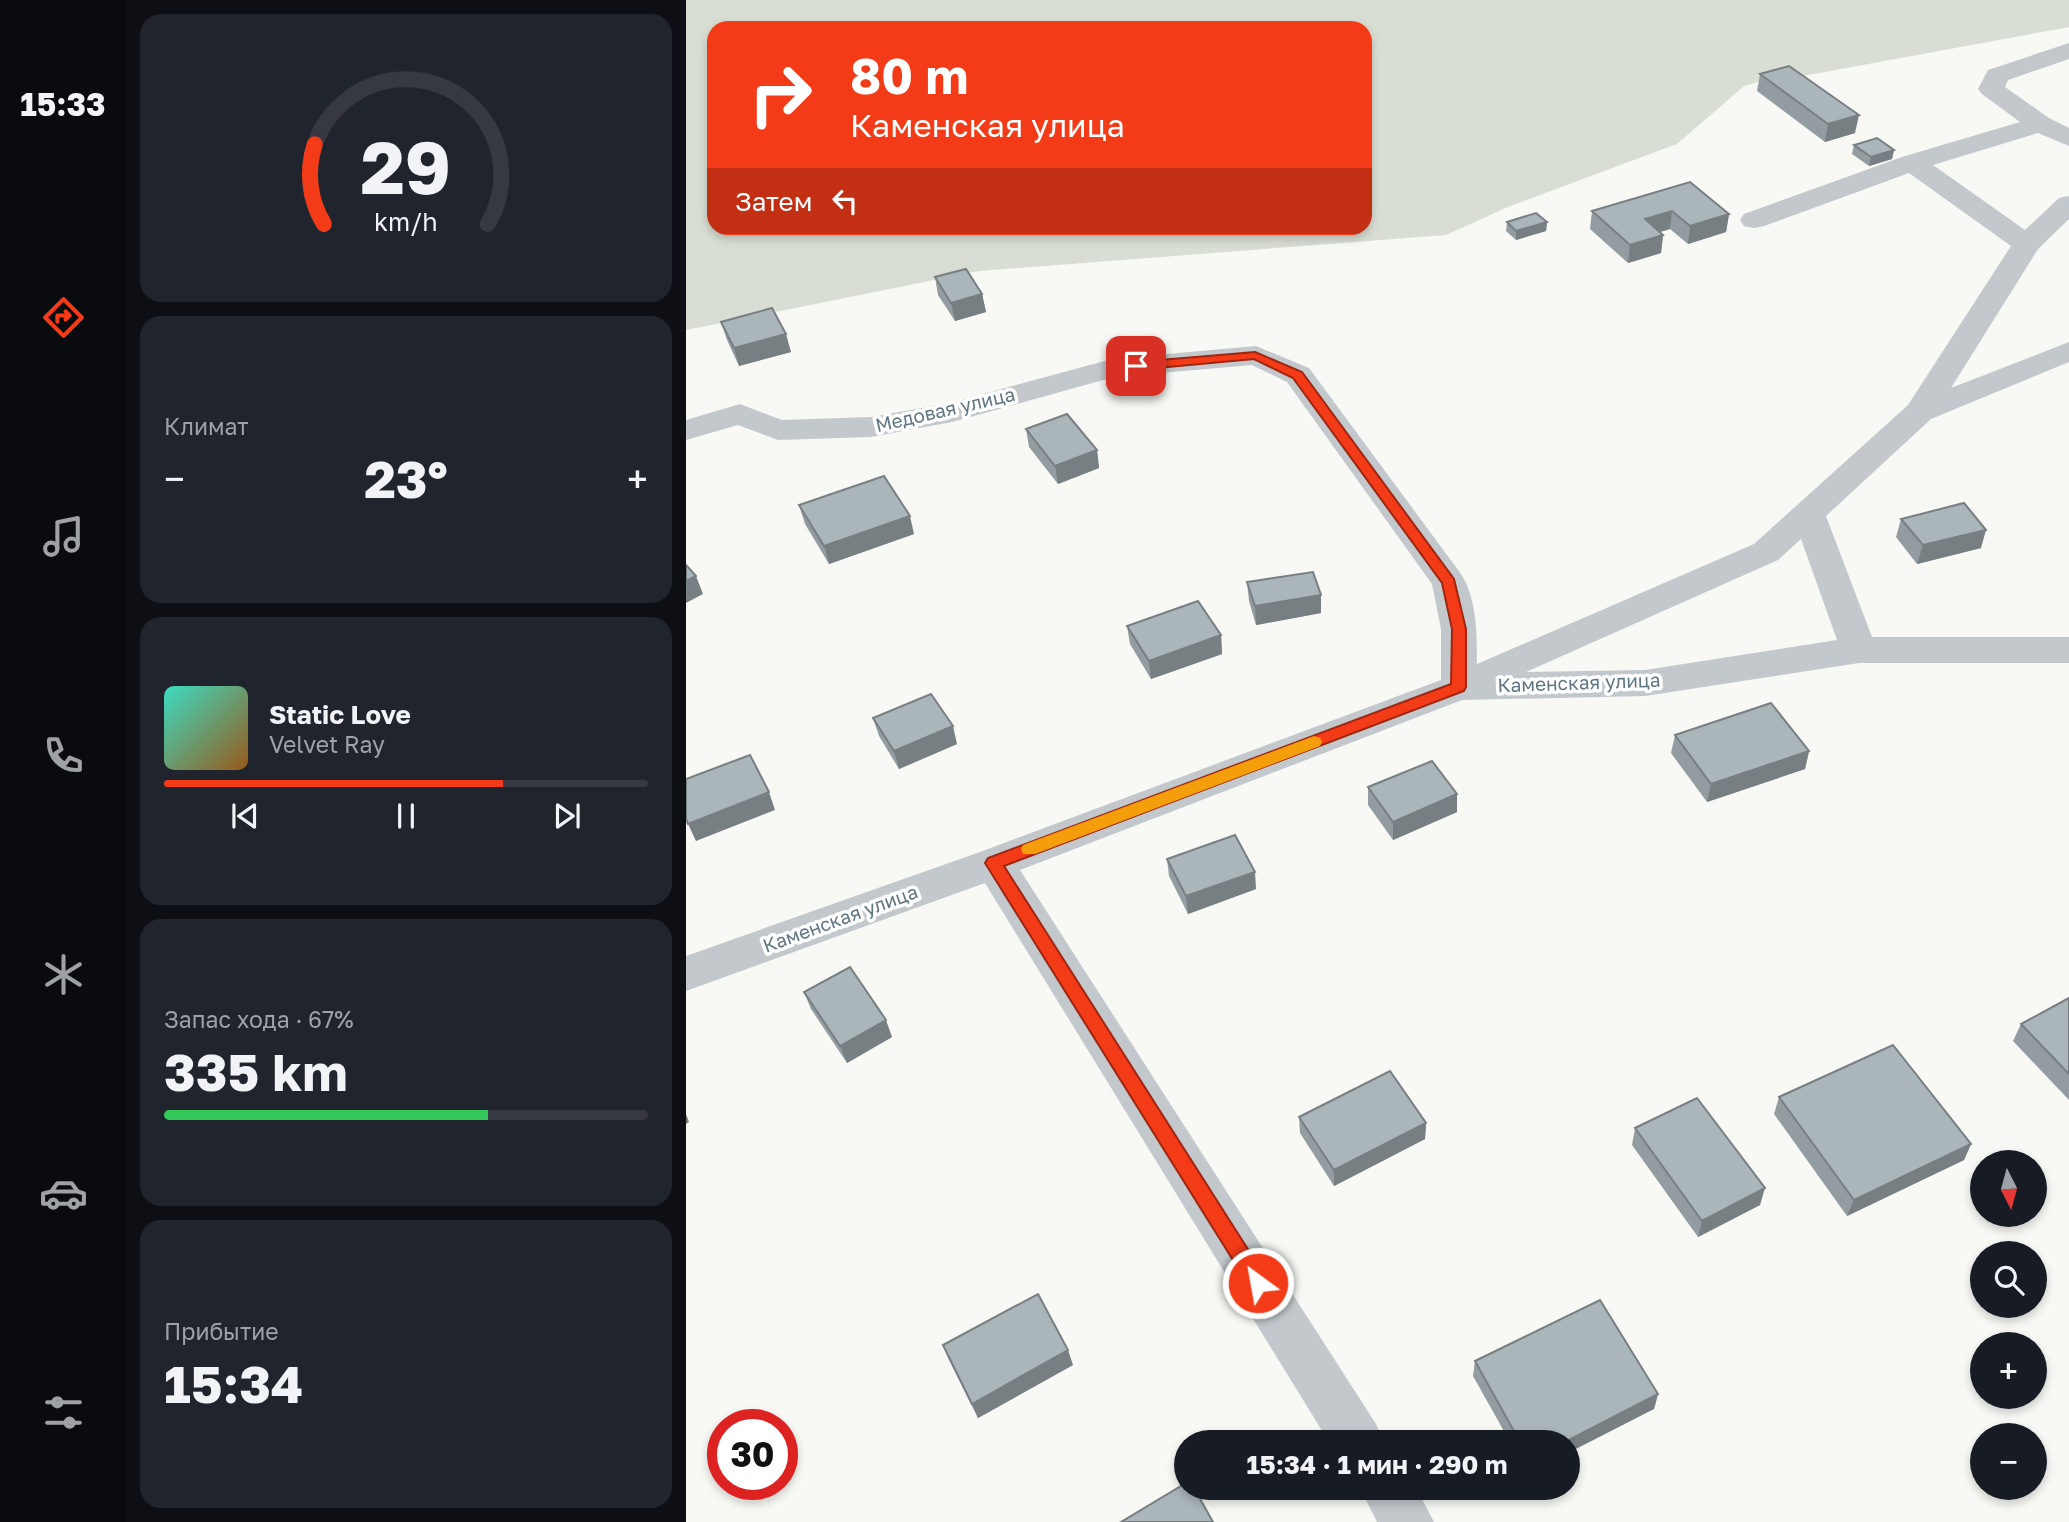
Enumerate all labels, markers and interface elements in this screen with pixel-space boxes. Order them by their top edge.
text: 80 m [850,46,968,105]
icon: right [735,49,826,140]
text: 15:33 [20,85,106,123]
text: Каменская улица [850,106,1125,144]
text: 29 [361,123,451,210]
icon: left [826,182,864,220]
text: Затем [735,186,812,217]
text: km/h [374,206,438,237]
icon: directions [39,293,88,342]
pin [1106,336,1166,396]
icon: arrive [1117,347,1155,385]
street label: Медовая улица [873,382,1017,436]
text: Климат [164,412,249,440]
text: 23° [364,447,448,509]
text: − [164,456,185,501]
text: + [627,456,648,501]
icon: music [39,512,88,561]
street label: Каменская улица [1497,668,1661,696]
text: Static Love [269,699,411,730]
text: Velvet Ray [269,730,385,758]
icon: phone [39,731,88,780]
icon: previous [226,797,264,835]
icon: pause [387,797,425,835]
icon: next [548,797,586,835]
street label: Каменская улица [759,879,921,957]
icon: climate [39,950,88,999]
text: Запас хода · 67% [164,1005,354,1033]
text: 335 km [164,1040,348,1102]
north arrow [1970,1150,2048,1227]
map controls [1970,1150,2047,1500]
icon: car [39,1169,88,1218]
button: search [1970,1241,2047,1318]
position arrow [1221,1246,1295,1320]
text: Прибытие [164,1317,279,1345]
button: + [1970,1332,2047,1409]
text: 15:34 [164,1352,303,1414]
icon: filters [39,1388,88,1437]
speed limit sign: 30 [707,1409,798,1500]
button: − [1970,1423,2047,1500]
text: 15:34 · 1 мин · 290 m [1246,1449,1508,1480]

